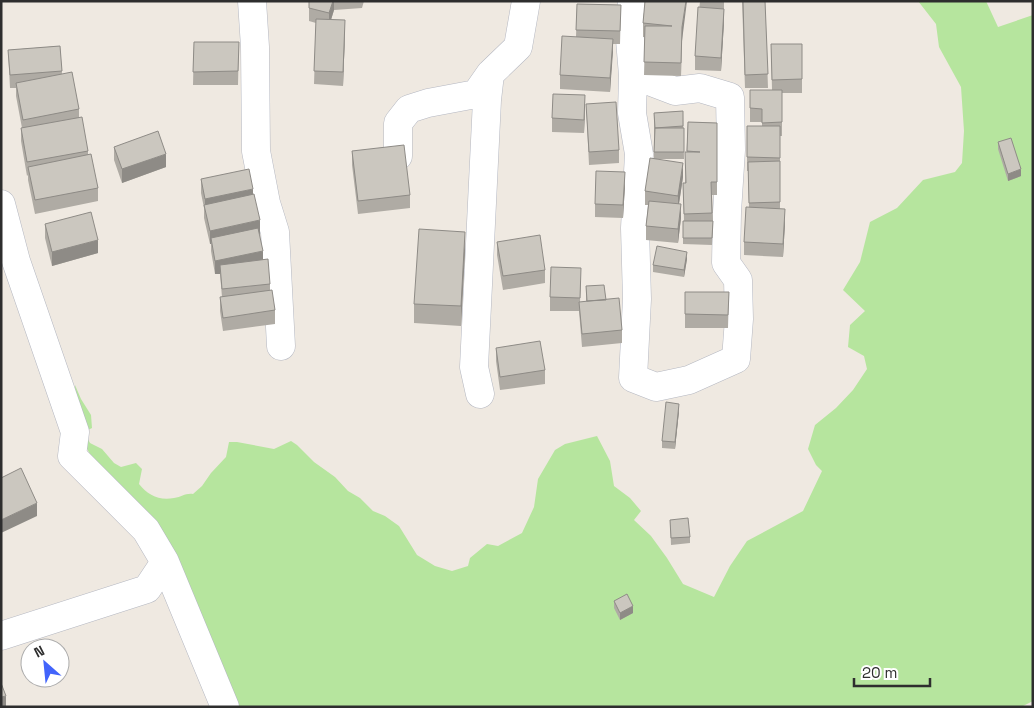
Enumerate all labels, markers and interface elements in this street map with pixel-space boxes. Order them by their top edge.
north arrow [20,638,70,688]
text: N [31,641,47,662]
scale bar [854,656,930,688]
text: 20 m [862,663,897,682]

